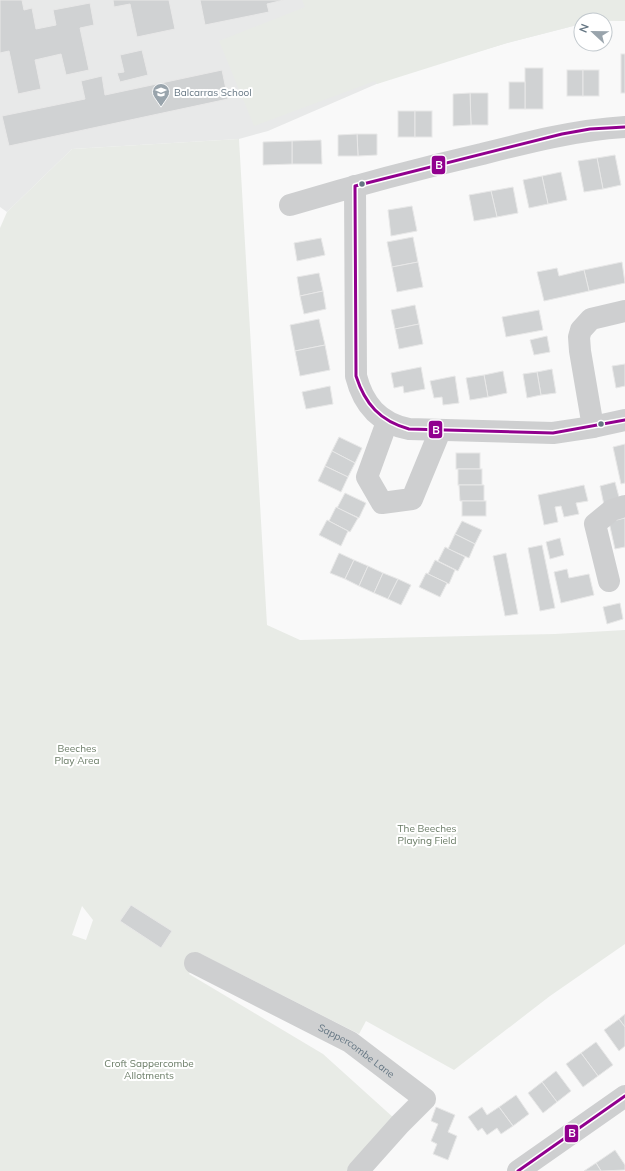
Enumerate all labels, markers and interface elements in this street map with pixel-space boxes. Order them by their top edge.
north arrow [573,12,613,52]
text: N [576,22,592,35]
school or university icon: Balcarras School [151,82,171,107]
place label: Balcarras School [174,86,252,99]
line badge: B [431,155,446,175]
text: B [435,158,443,172]
unlabelled marker [357,179,367,189]
unlabelled marker [596,419,606,429]
line badge: B [428,420,443,439]
text: B [432,423,440,437]
park label: Beeches Play Area [54,742,100,767]
park label: The Beeches Playing Field [398,822,456,847]
street label: Sappercombe Lane [316,1020,398,1080]
park label: Croft Sappercombe Allotments [104,1057,194,1082]
line badge: B [564,1124,579,1143]
text: B [568,1126,576,1140]

